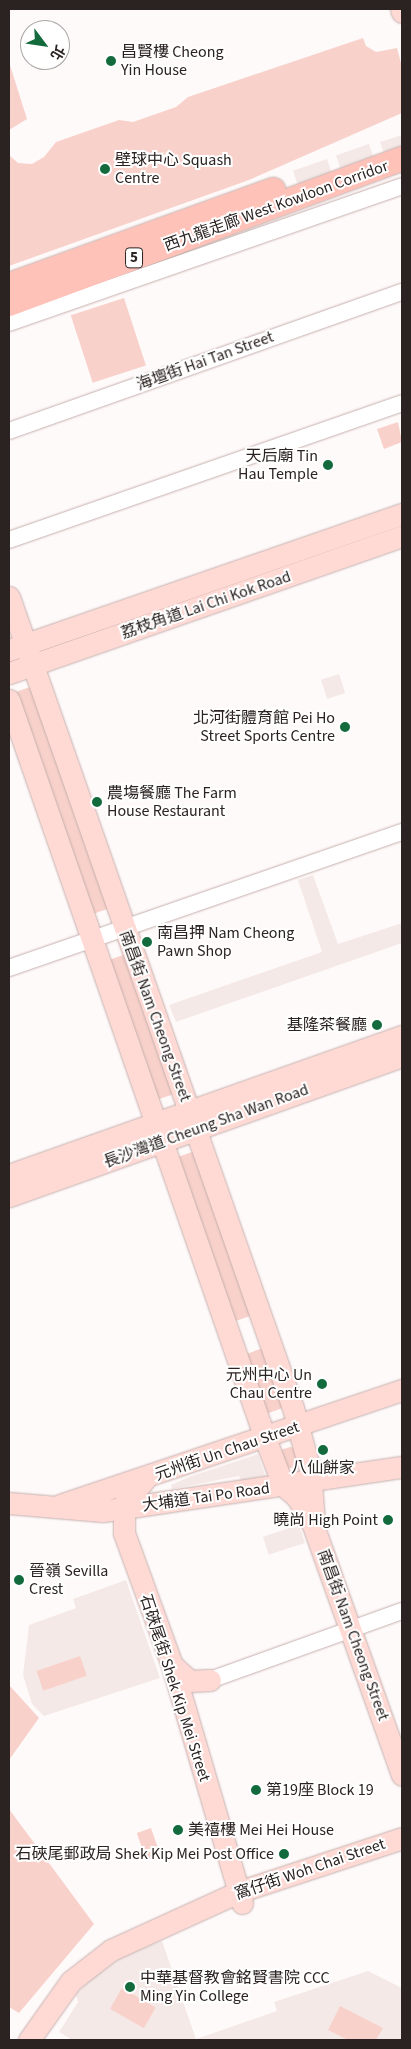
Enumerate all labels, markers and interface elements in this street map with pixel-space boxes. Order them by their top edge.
north arrow [20,20,70,70]
text: 北 [45,41,69,63]
place label: 昌賢樓 Cheong Yin House [121,42,223,80]
marker: 昌賢樓 Cheong Yin House [105,55,117,67]
place label: 壁球中心 Squash Centre [115,150,232,188]
street label: 西九龍走廊 West Kowloon Corridor [161,156,391,256]
marker: 壁球中心 Squash Centre [99,163,111,175]
road number: 5 [124,246,144,270]
street label: 海壇街 Hai Tan Street [134,327,276,395]
place label: 天后廟 Tin Hau Temple [238,446,318,484]
marker: 天后廟 Tin Hau Temple [322,459,334,471]
street label: 荔枝角道 Lai Chi Kok Road [119,567,293,643]
place label: 北河街體育館 Pei Ho Street Sports Centre [193,708,335,746]
marker: 北河街體育館 Pei Ho Street Sports Centre [339,721,351,733]
place label: 農塲餐廳 The Farm House Restaurant [107,783,237,821]
marker: 農塲餐廳 The Farm House Restaurant [91,796,103,808]
place label: 南昌押 Nam Cheong Pawn Shop [157,923,294,961]
street label: 南昌街 Nam Cheong Street [115,928,195,1104]
marker: 南昌押 Nam Cheong Pawn Shop [141,936,153,948]
place label: 基隆茶餐廳 [287,1015,367,1035]
marker: 基隆茶餐廳 [371,1019,383,1031]
street label: 長沙灣道 Cheung Sha Wan Road [101,1080,311,1172]
place label: 元州中心 Un Chau Centre [226,1365,312,1403]
marker: 元州中心 Un Chau Centre [316,1378,328,1390]
street label: 元州街 Un Chau Street [152,1417,302,1485]
marker: 八仙餅家 [317,1444,329,1456]
place label: 八仙餅家 [291,1458,355,1478]
street label: 大埔道 Tai Po Road [141,1479,271,1515]
place label: 曉尚 High Point [273,1510,378,1530]
marker: 曉尚 High Point [382,1514,394,1526]
street label: 南昌街 Nam Cheong Street [313,1547,393,1723]
place label: 晉嶺 Sevilla Crest [29,1561,108,1599]
marker: 晉嶺 Sevilla Crest [13,1574,25,1586]
street label: 石硤尾街 Shek Kip Mei Street [136,1592,214,1784]
place label: 第19座 Block 19 [266,1780,374,1800]
marker: 第19座 Block 19 [250,1784,262,1796]
place label: 美禧樓 Mei Hei House [188,1820,334,1840]
marker: 美禧樓 Mei Hei House [172,1824,184,1836]
street label: 窩仔街 Woh Chai Street [232,1834,388,1904]
place label: 石硤尾郵政局 Shek Kip Mei Post Office [16,1844,274,1864]
marker: 石硤尾郵政局 Shek Kip Mei Post Office [278,1848,290,1860]
place label: 中華基督教會銘賢書院 CCC Ming Yin College [140,1968,330,2006]
marker: 中華基督教會銘賢書院 CCC Ming Yin College [124,1981,136,1993]

